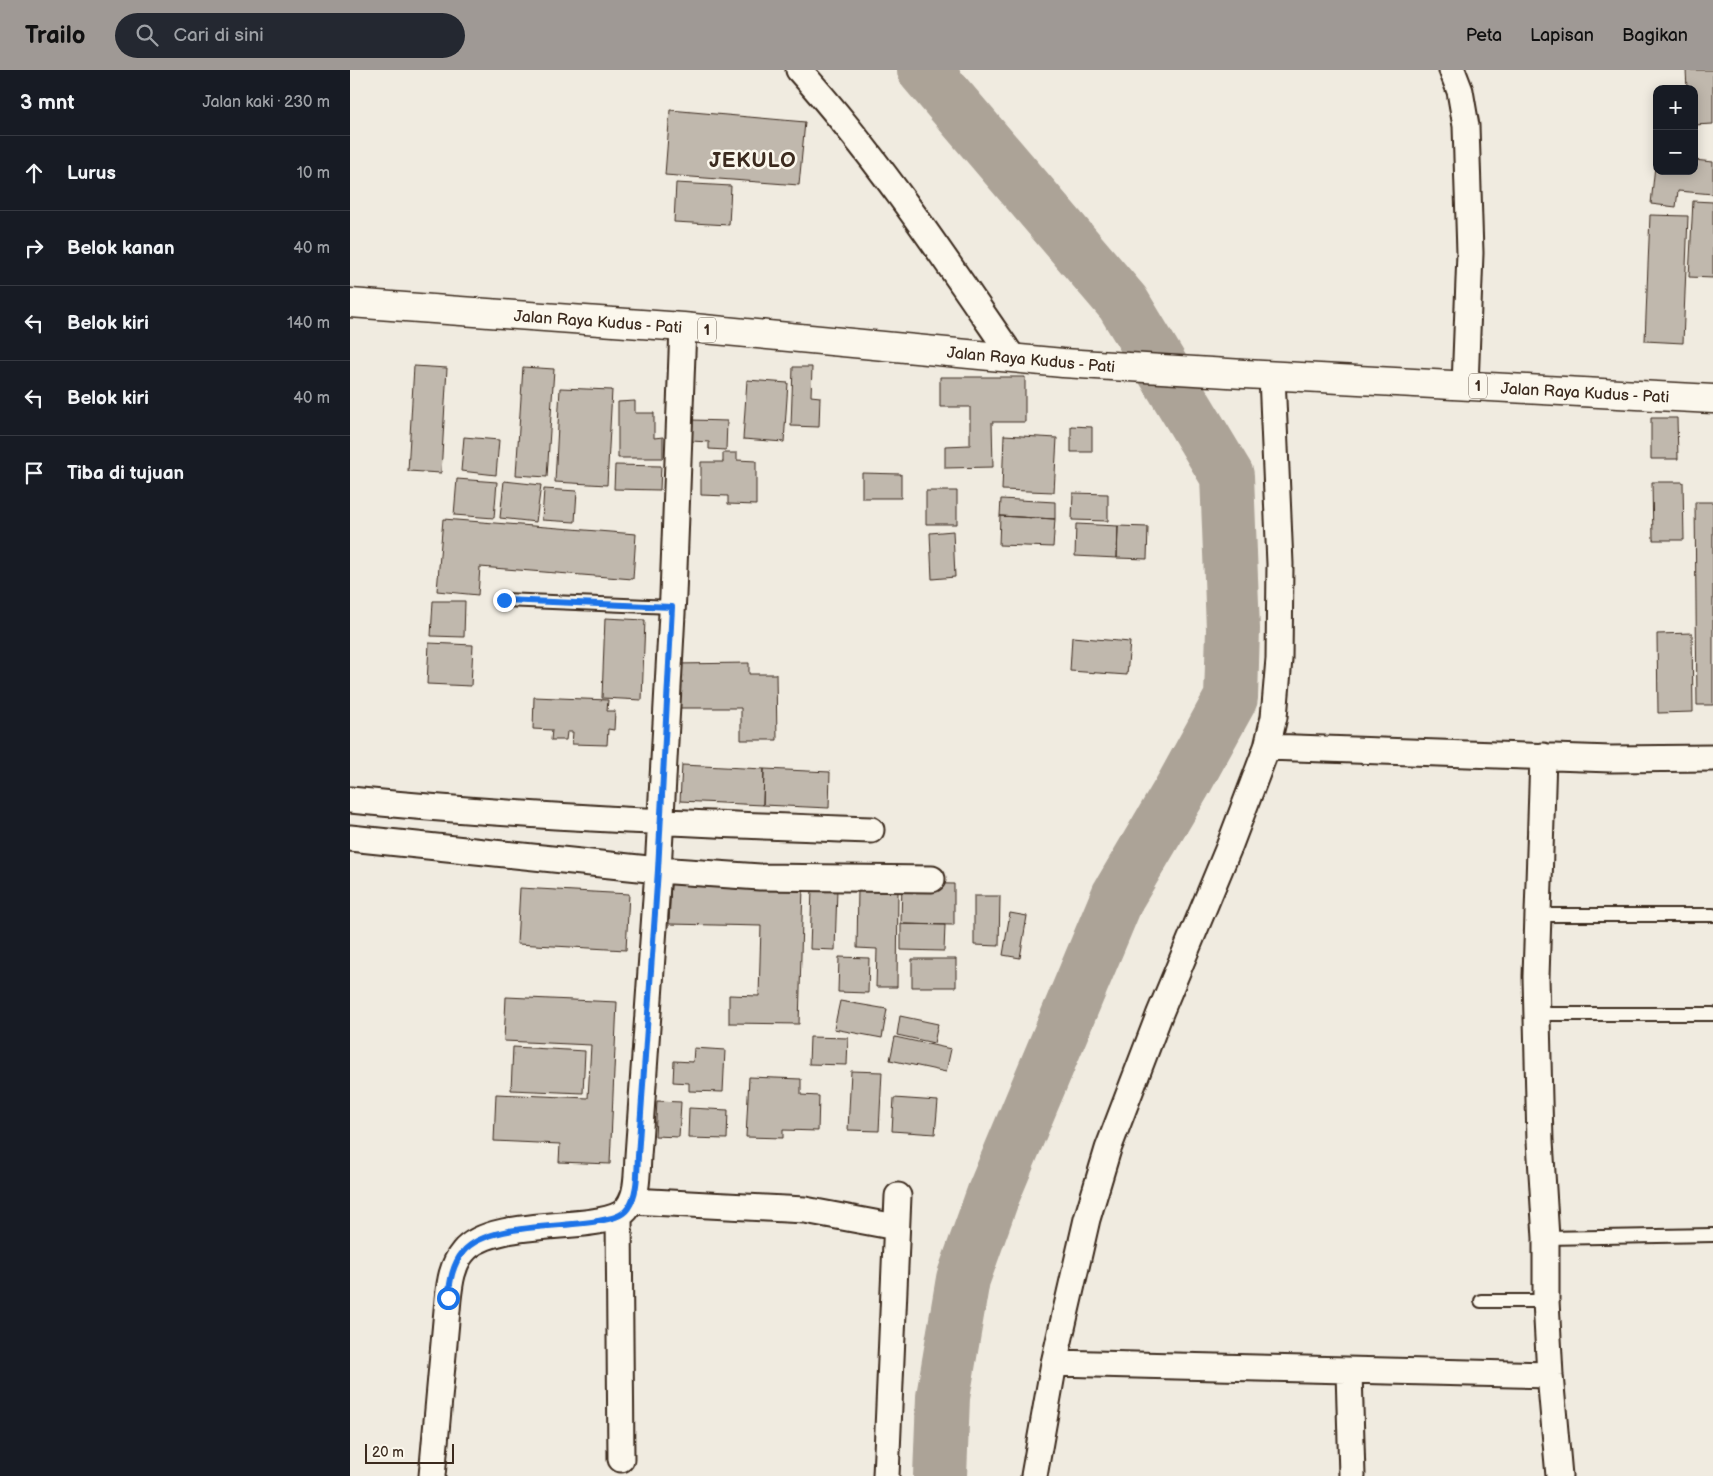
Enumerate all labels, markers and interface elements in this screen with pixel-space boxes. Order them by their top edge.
search box [115,13,465,58]
text: Trailo [25,21,85,50]
icon: search [133,21,161,49]
text: Cari di sini [173,24,264,47]
text: Peta [1466,25,1502,46]
text: Lapisan [1530,25,1594,46]
text: Bagikan [1622,25,1688,46]
map controls [1653,85,1698,175]
button: + [1653,85,1698,130]
text: 3 mnt [20,90,75,115]
text: Jalan kaki · 230 m [202,93,330,112]
button: − [1653,130,1698,175]
district label: JEKULO [709,148,797,173]
icon: ahead [20,159,48,187]
text: Lurus [67,162,116,185]
text: 10 m [297,164,330,183]
icon: right [20,234,48,262]
text: Belok kanan [67,237,175,260]
text: 40 m [293,239,330,258]
street label: Jalan Raya Kudus - Pati [513,307,683,338]
icon: left [20,309,48,337]
text: Belok kiri [67,312,149,335]
text: 140 m [287,314,330,333]
road number: 1 [698,318,716,342]
street label: Jalan Raya Kudus - Pati [946,344,1116,377]
road number: 1 [1469,374,1487,398]
street label: Jalan Raya Kudus - Pati [1500,380,1670,407]
icon: left [20,384,48,412]
text: Belok kiri [67,387,149,410]
text: 40 m [293,389,330,408]
icon: arrive [20,459,48,487]
text: Tiba di tujuan [67,462,184,485]
route end [493,589,516,612]
route start [437,1287,460,1310]
scale bar [365,1441,454,1464]
text: 20 m [372,1444,404,1461]

